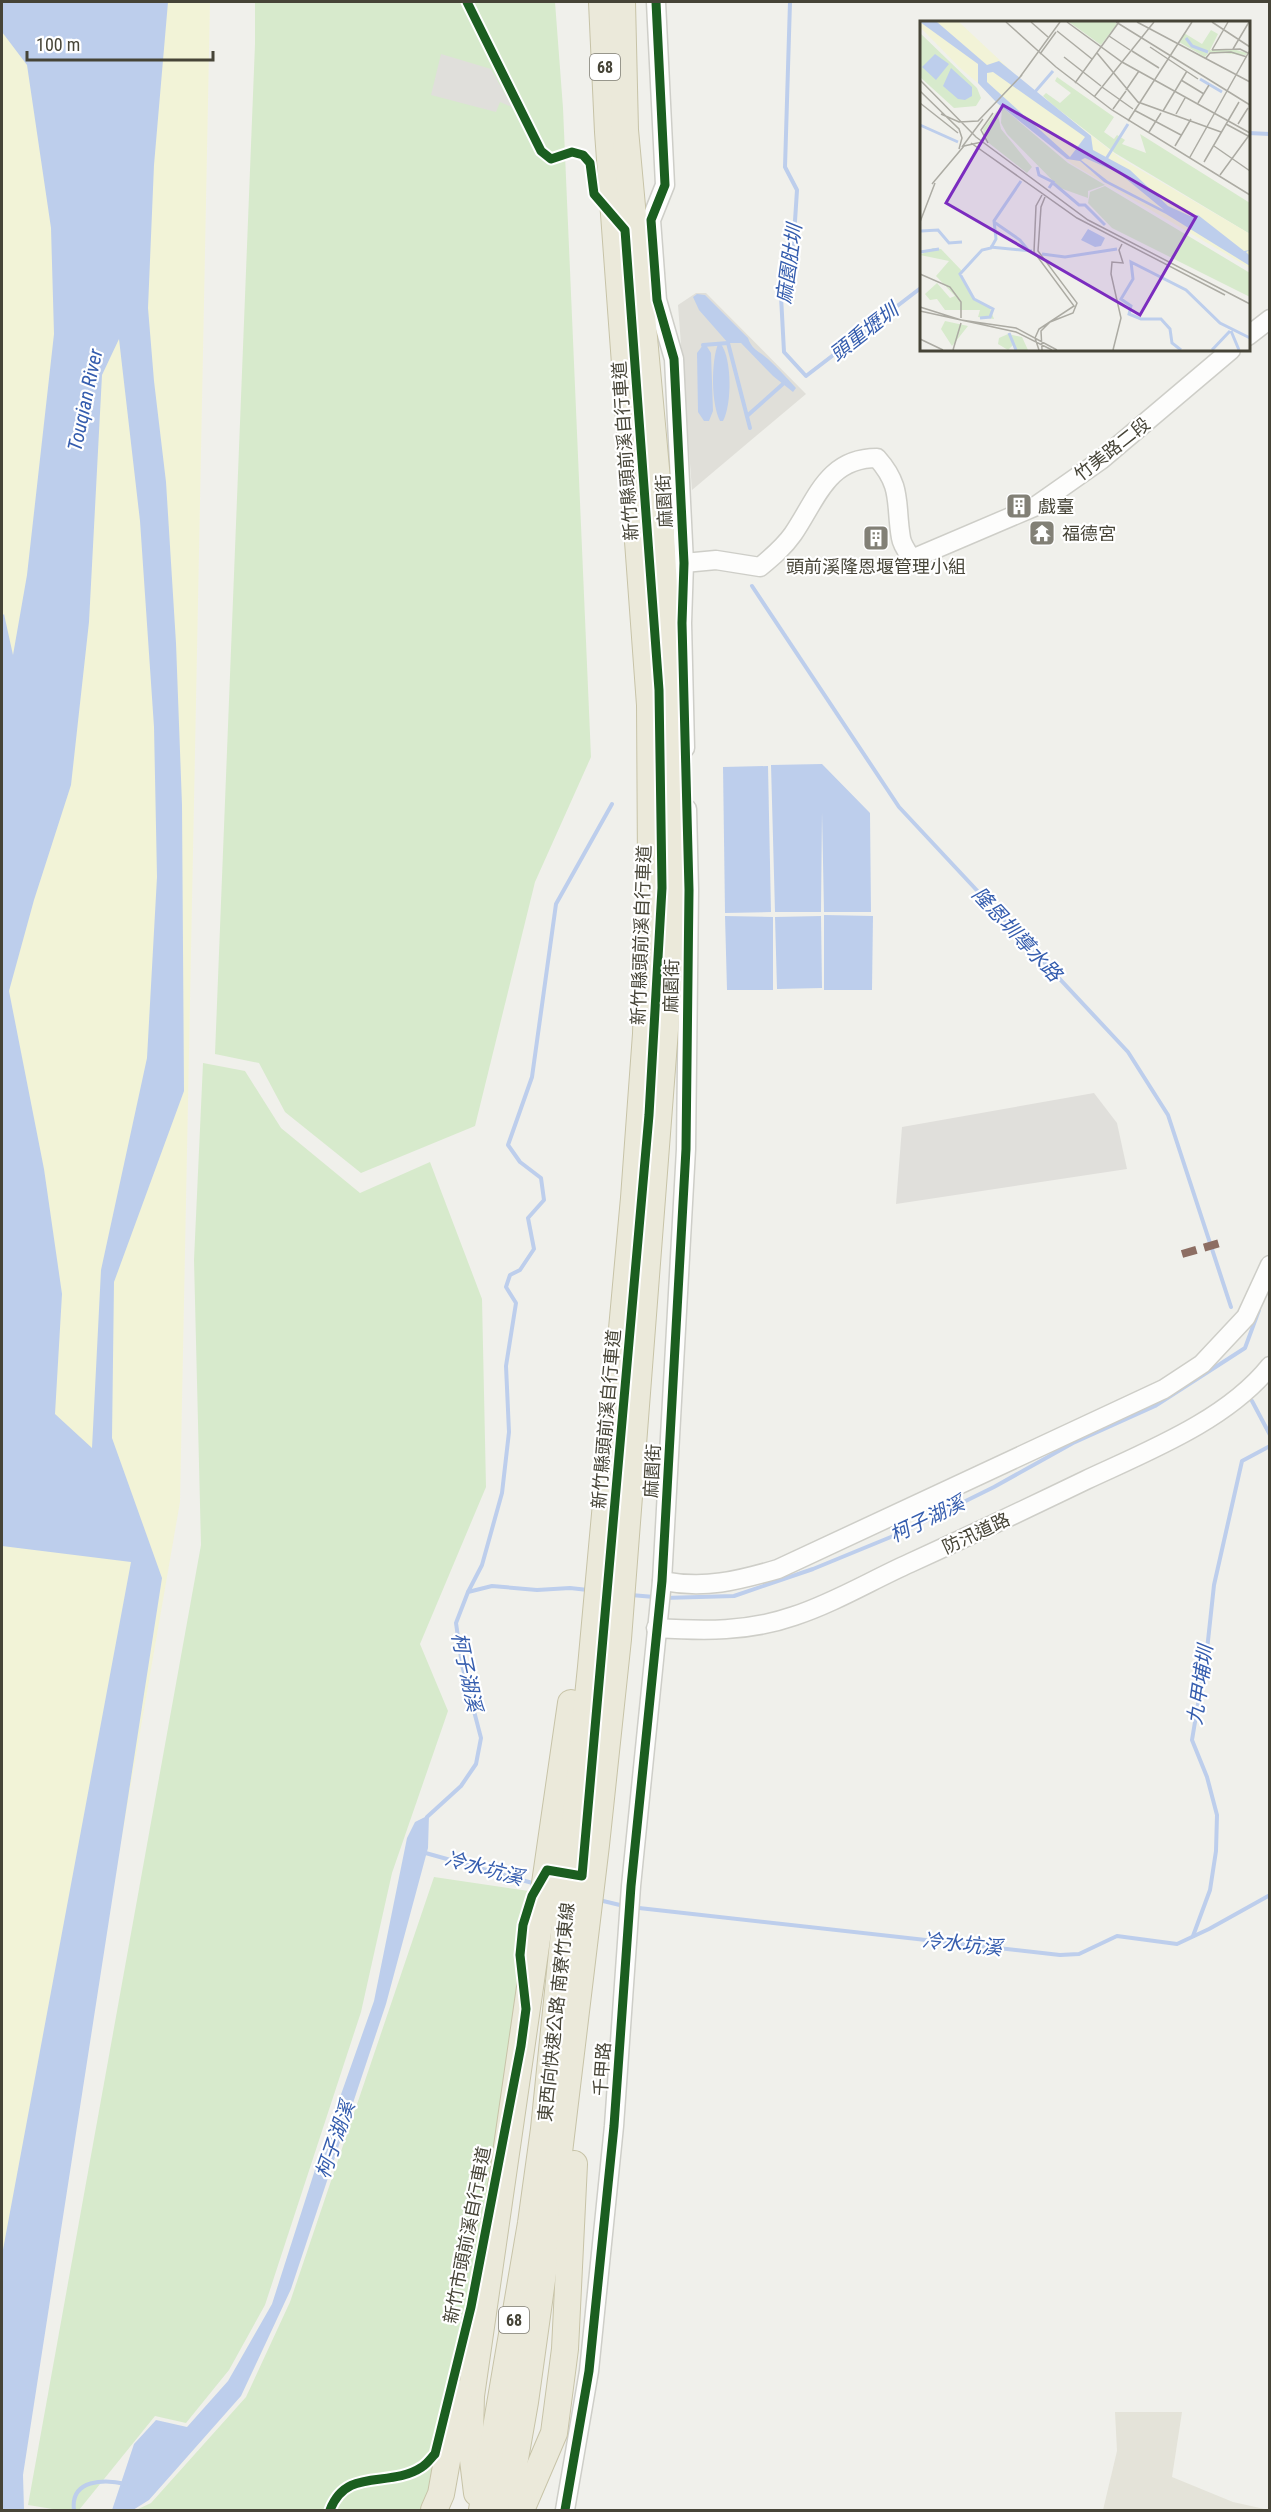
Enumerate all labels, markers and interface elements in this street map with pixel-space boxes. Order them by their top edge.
inset map [920,21,1250,351]
scale bar [27,24,213,62]
text: 100 m [36,34,80,55]
road number: 68 [590,54,620,80]
water label: 麻園肚圳 [772,220,807,305]
water label: 頭重壢圳 [825,296,905,366]
water label: Touqian River [62,346,108,453]
street label: 新竹縣頭前溪自行車道 [608,360,642,542]
street label: 竹美路二段 [1070,413,1154,485]
street label: 麻園街 [652,473,676,529]
building icon: 戲臺 [1004,491,1034,521]
place label: 戲臺 [1038,496,1074,517]
temple icon: 福德宮 [1027,518,1057,548]
building icon: 頭前溪隆恩堰管理小組 [861,523,891,553]
place label: 福德宮 [1062,523,1116,544]
place label: 頭前溪隆恩堰管理小組 [786,556,966,577]
street label: 新竹縣頭前溪自行車道 [627,845,655,1025]
water label: 隆恩圳導水路 [967,882,1068,988]
street label: 麻園街 [660,959,682,1013]
street label: 新竹縣頭前溪自行車道 [588,1328,624,1510]
street label: 麻園街 [640,1443,664,1499]
water label: 柯子湖溪 [886,1489,971,1547]
street label: 防汛道路 [939,1508,1013,1558]
water label: 柯子湖溪 [447,1630,488,1717]
water label: 九甲埔圳 [1183,1641,1218,1726]
water label: 冷水坑溪 [442,1846,529,1891]
street label: 東西向快速公路 南寮竹東線 [534,1901,578,2123]
water label: 冷水坑溪 [921,1928,1006,1960]
street label: 千甲路 [590,2041,614,2097]
water label: 柯子湖溪 [311,2095,360,2182]
street label: 新竹市頭前溪自行車道 [440,2145,494,2325]
road number: 68 [499,2307,529,2333]

